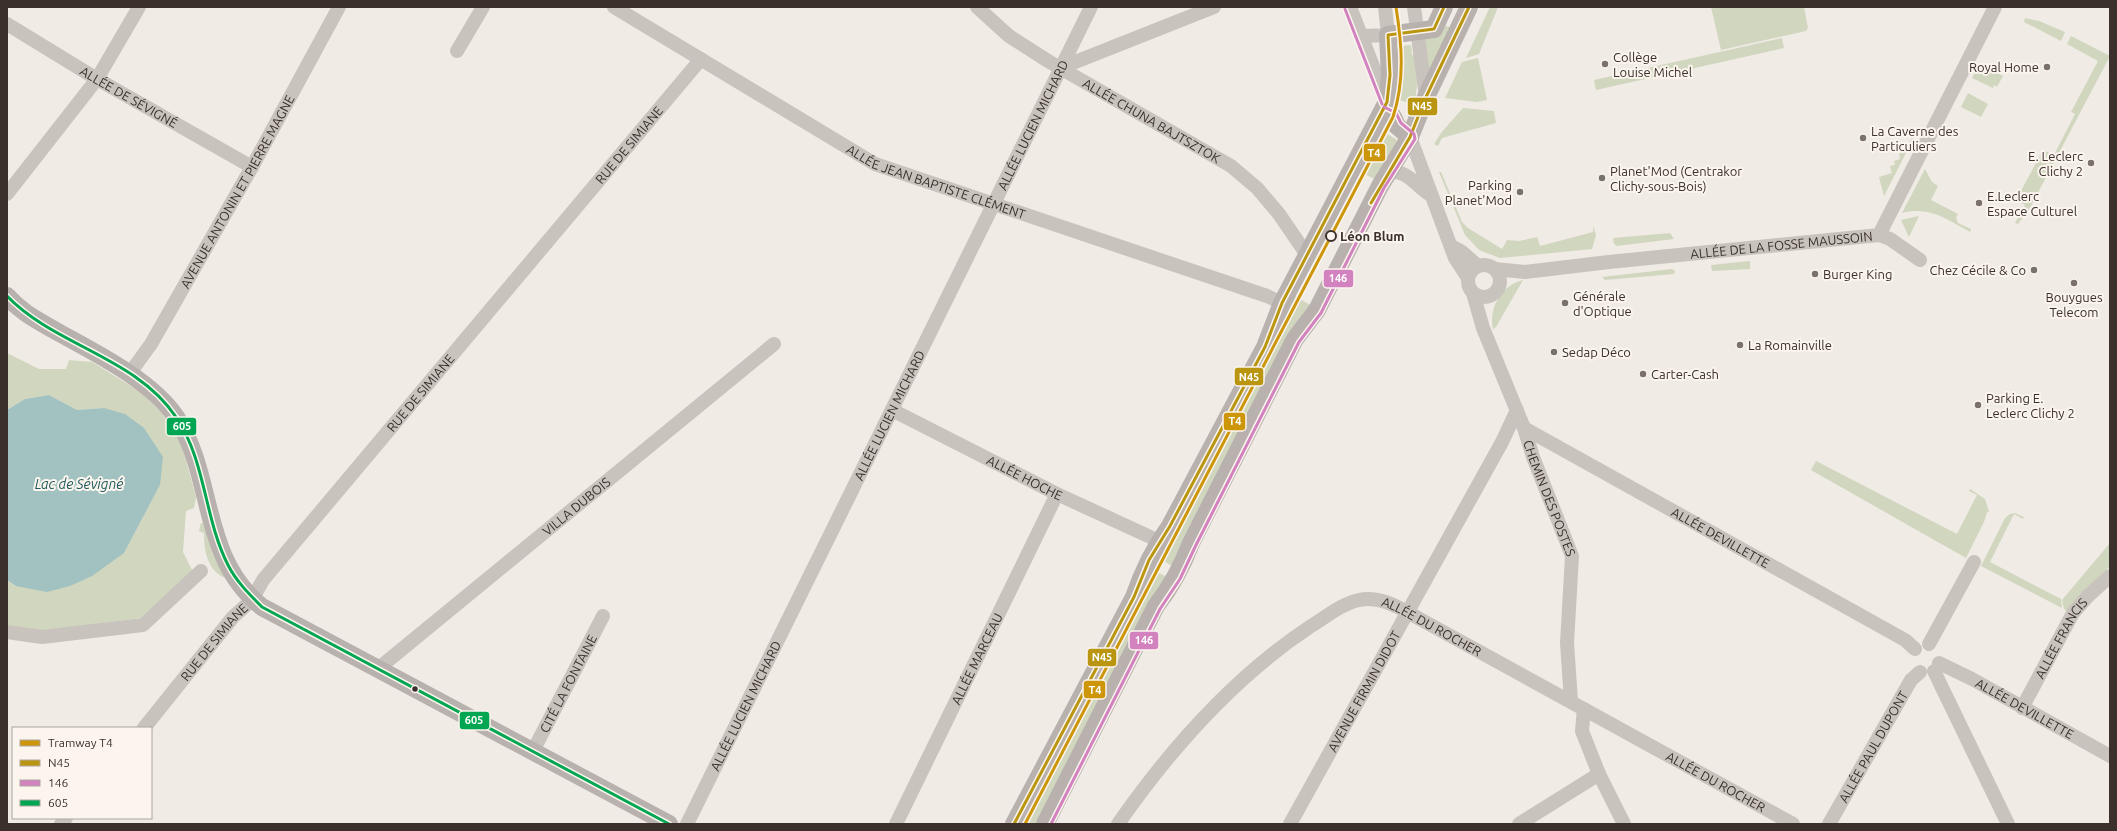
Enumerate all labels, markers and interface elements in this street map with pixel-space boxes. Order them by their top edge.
place label: Collège Louise Michel [1613,50,1693,79]
street label: ALLÉE LUCIEN MICHARD [995,58,1071,192]
marker: Collège Louise Michel [1600,59,1610,69]
place label: Royal Home [1969,60,2039,74]
marker: Royal Home [2042,62,2052,72]
street label: ALLÉE DE SÉVIGNÉ [78,63,180,130]
street label: ALLÉE CHUNA BAJTSZTOK [1081,76,1223,165]
street label: AVENUE ANTONIN ET PIERRE MAGNE [178,93,297,290]
line badge: N45 [1407,97,1438,116]
text: N45 [1412,100,1432,112]
street label: RUE DE SIMIANE [592,103,665,186]
place label: La Caverne des Particuliers [1871,124,1959,153]
marker: La Caverne des Particuliers [1858,133,1868,143]
street label: ALLÉE JEAN BAPTISTE CLÉMENT [844,142,1028,221]
line badge: T4 [1363,143,1386,162]
text: T4 [1368,147,1380,159]
place label: E. Leclerc Clichy 2 [2028,149,2083,178]
marker: E. Leclerc Clichy 2 [2086,158,2096,168]
place label: Planet'Mod (Centrakor Clichy-sous-Bois) [1610,164,1742,194]
marker: Planet'Mod (Centrakor Clichy-sous-Bois) [1597,173,1607,183]
place label: Parking Planet'Mod [1445,178,1512,207]
marker: Parking Planet'Mod [1515,187,1525,197]
place label: E.Leclerc Espace Culturel [1987,189,2078,218]
marker: E.Leclerc Espace Culturel [1974,198,1984,208]
place label: Léon Blum [1340,229,1405,243]
street label: ALLÉE DE LA FOSSE MAUSSOIN [1690,229,1873,261]
marker: Léon Blum [1325,230,1337,242]
place label: Chez Cécile & Co [1930,263,2026,277]
marker: Chez Cécile & Co [2029,265,2039,275]
place label: Burger King [1823,267,1892,281]
line badge: 146 [1323,269,1354,288]
marker: Burger King [1810,269,1820,279]
text: 146 [1329,272,1347,284]
marker: Bouygues Telecom [2069,278,2079,288]
place label: Générale d'Optique [1573,289,1632,318]
place label: Bouygues Telecom [2045,290,2103,319]
marker: Générale d'Optique [1560,298,1570,308]
place label: La Romainville [1748,338,1832,352]
marker: La Romainville [1735,340,1745,350]
place label: Sedap Déco [1562,345,1631,359]
marker: Sedap Déco [1549,347,1559,357]
street label: ALLÉE LUCIEN MICHARD [851,348,927,482]
street label: RUE DE SIMIANE [384,351,457,434]
line badge: N45 [1234,367,1264,386]
place label: Carter-Cash [1651,367,1719,381]
marker: Carter-Cash [1638,369,1648,379]
text: N45 [1239,371,1259,383]
place label: Parking E. Leclerc Clichy 2 [1986,391,2075,420]
marker: Parking E. Leclerc Clichy 2 [1973,400,1983,410]
line badge: T4 [1223,412,1246,431]
text: T4 [1229,415,1241,427]
line badge: 605 [166,417,197,436]
text: 605 [173,420,191,432]
street label: CHEMIN DES POSTES [1521,438,1578,558]
street label: ALLÉE HOCHE [985,453,1065,503]
street label: VILLA DUBOIS [540,474,613,538]
water label: Lac de Sévigné [35,476,123,492]
street label: ALLÉE DEVILLETTE [1669,505,1772,570]
street label: ALLÉE DU ROCHER [1380,594,1484,658]
street label: ALLÉE FRANCIS [2032,595,2090,681]
street label: RUE DE SIMIANE [178,600,250,683]
street label: ALLÉE MARCEAU [948,611,1005,707]
street label: AVENUE FIRMIN DIDOT [1325,628,1403,754]
line badge: 146 [1129,631,1159,650]
street label: CITÉ LA FONTAINE [537,632,599,735]
text: 146 [1135,634,1153,646]
street label: ALLÉE LUCIEN MICHARD [708,638,783,773]
line badge: N45 [1087,648,1117,667]
text: N45 [1092,651,1112,663]
street label: ALLÉE DEVILLETTE [1973,675,2076,741]
line badge: T4 [1083,680,1106,699]
unlabelled marker [410,684,420,694]
text: T4 [1089,684,1101,696]
street label: ALLÉE PAUL DUPONT [1836,688,1910,805]
line badge: 605 [459,711,490,730]
text: 605 [465,714,483,726]
legend [12,727,152,819]
text: Tramway T4 [48,736,113,749]
street label: ALLÉE DU ROCHER [1664,749,1768,814]
text: N45 [48,756,70,769]
text: 146 [48,776,69,789]
text: 605 [48,796,68,809]

